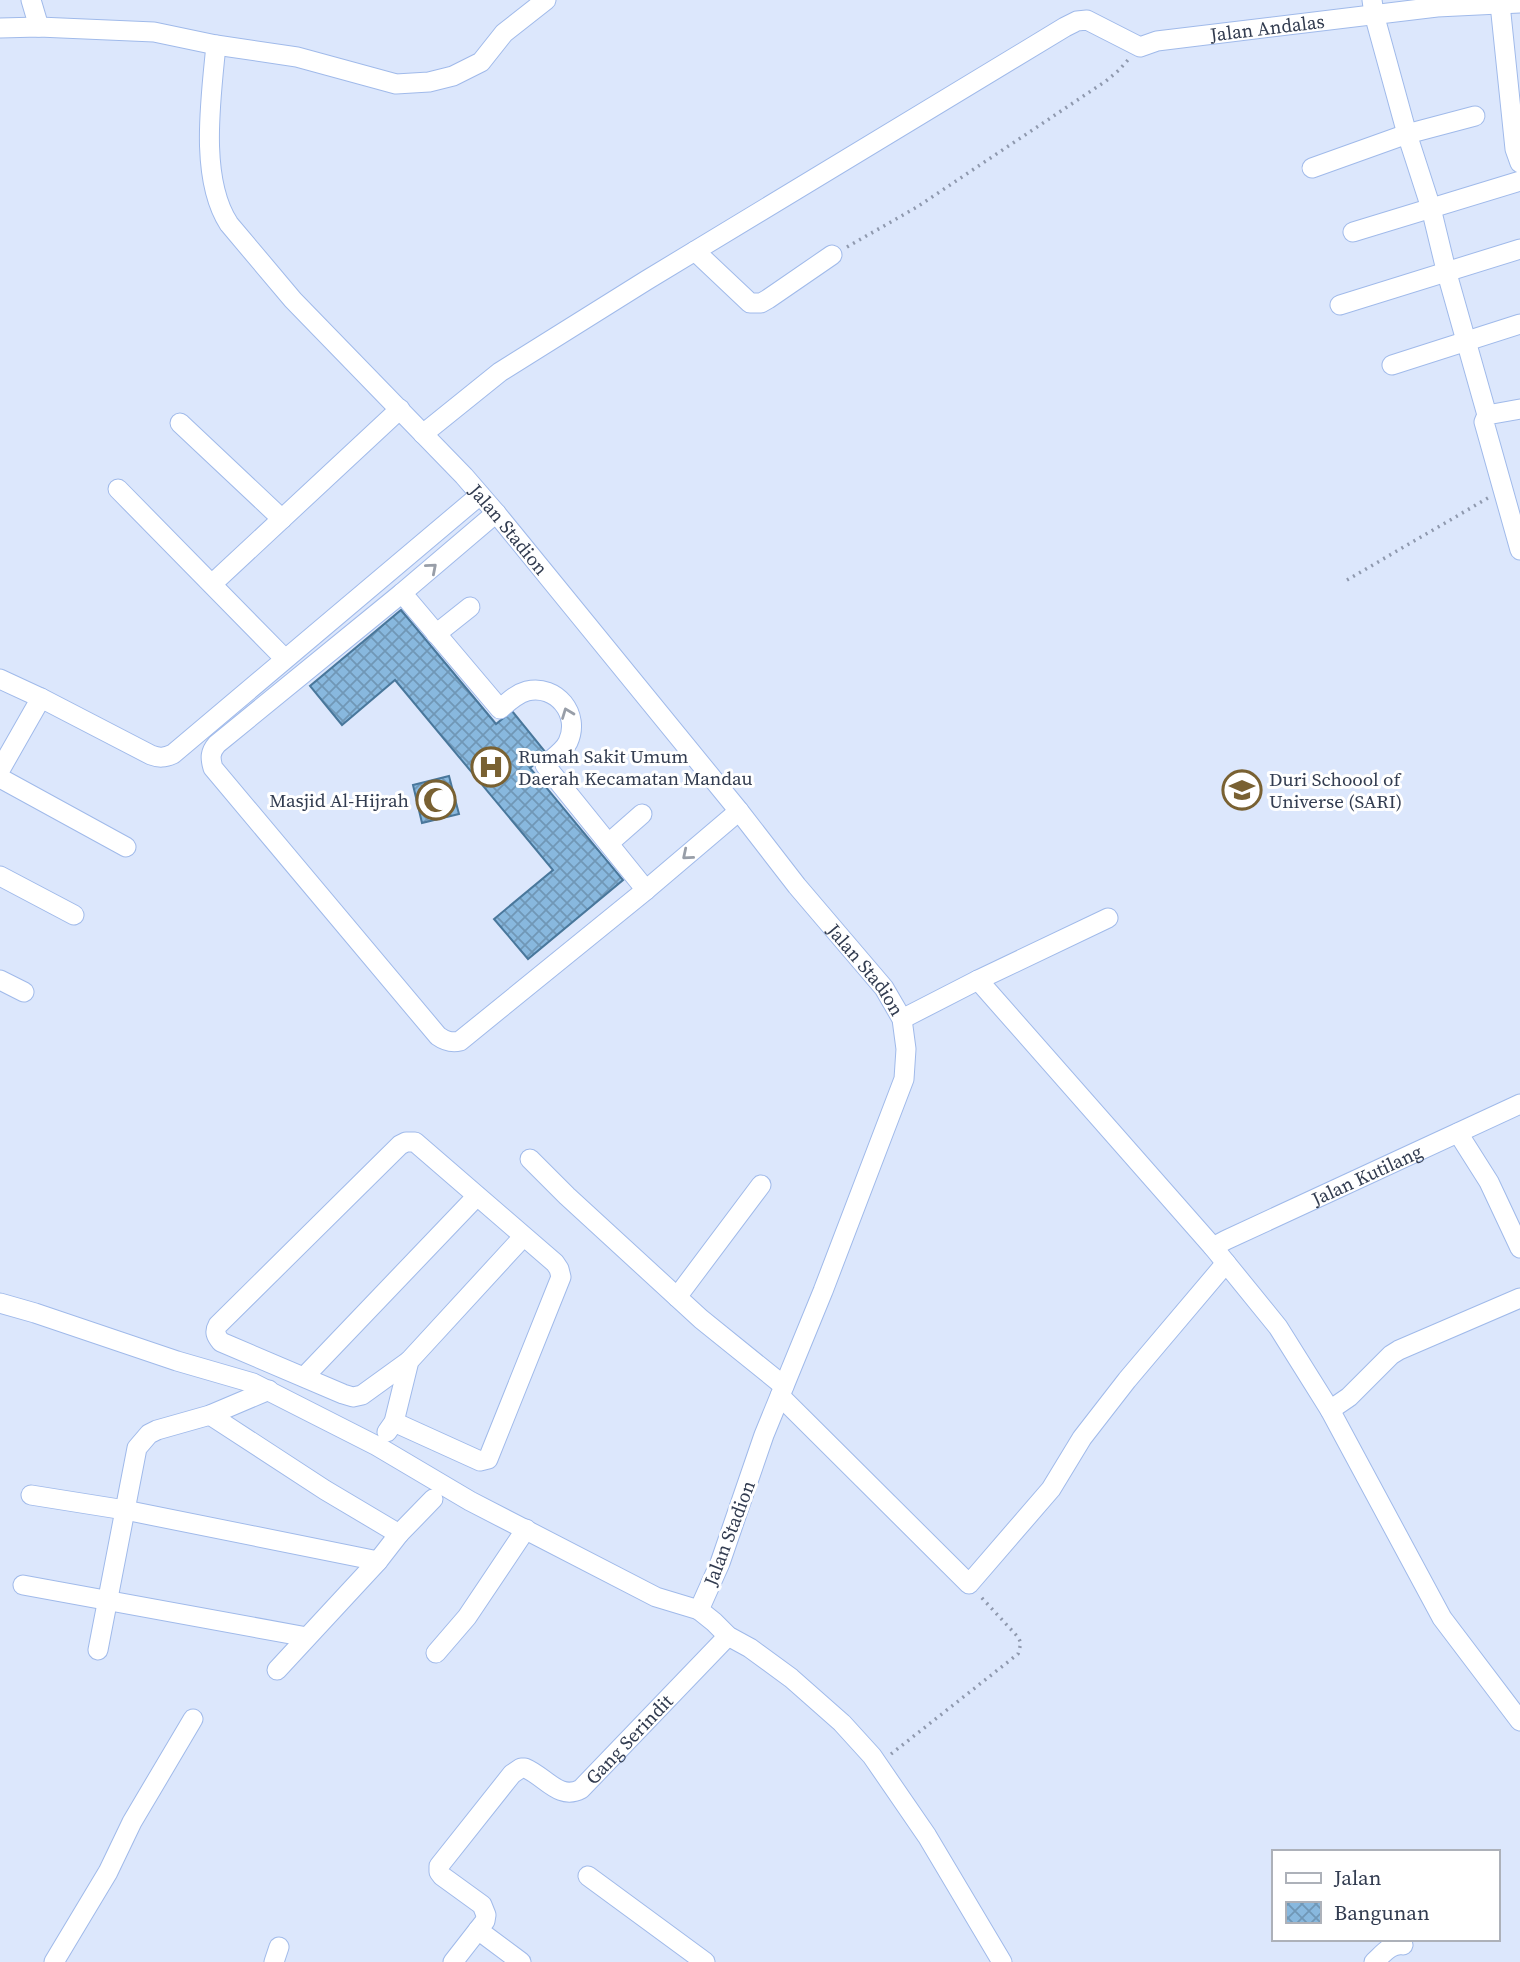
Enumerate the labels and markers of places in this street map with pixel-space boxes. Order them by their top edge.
place label: Rumah Sakit Umum Daerah Kecamatan Mandau [518,743,753,791]
hospital icon: Rumah Sakit Umum Daerah Kecamatan Mandau [470,746,512,788]
place label: Duri Schoool of Universe (SARI) [1269,766,1403,814]
school or university icon: Duri Schoool of Universe (SARI) [1221,769,1263,811]
mosque icon: Masjid Al-Hijrah [415,779,457,821]
place label: Masjid Al-Hijrah [269,787,409,813]

